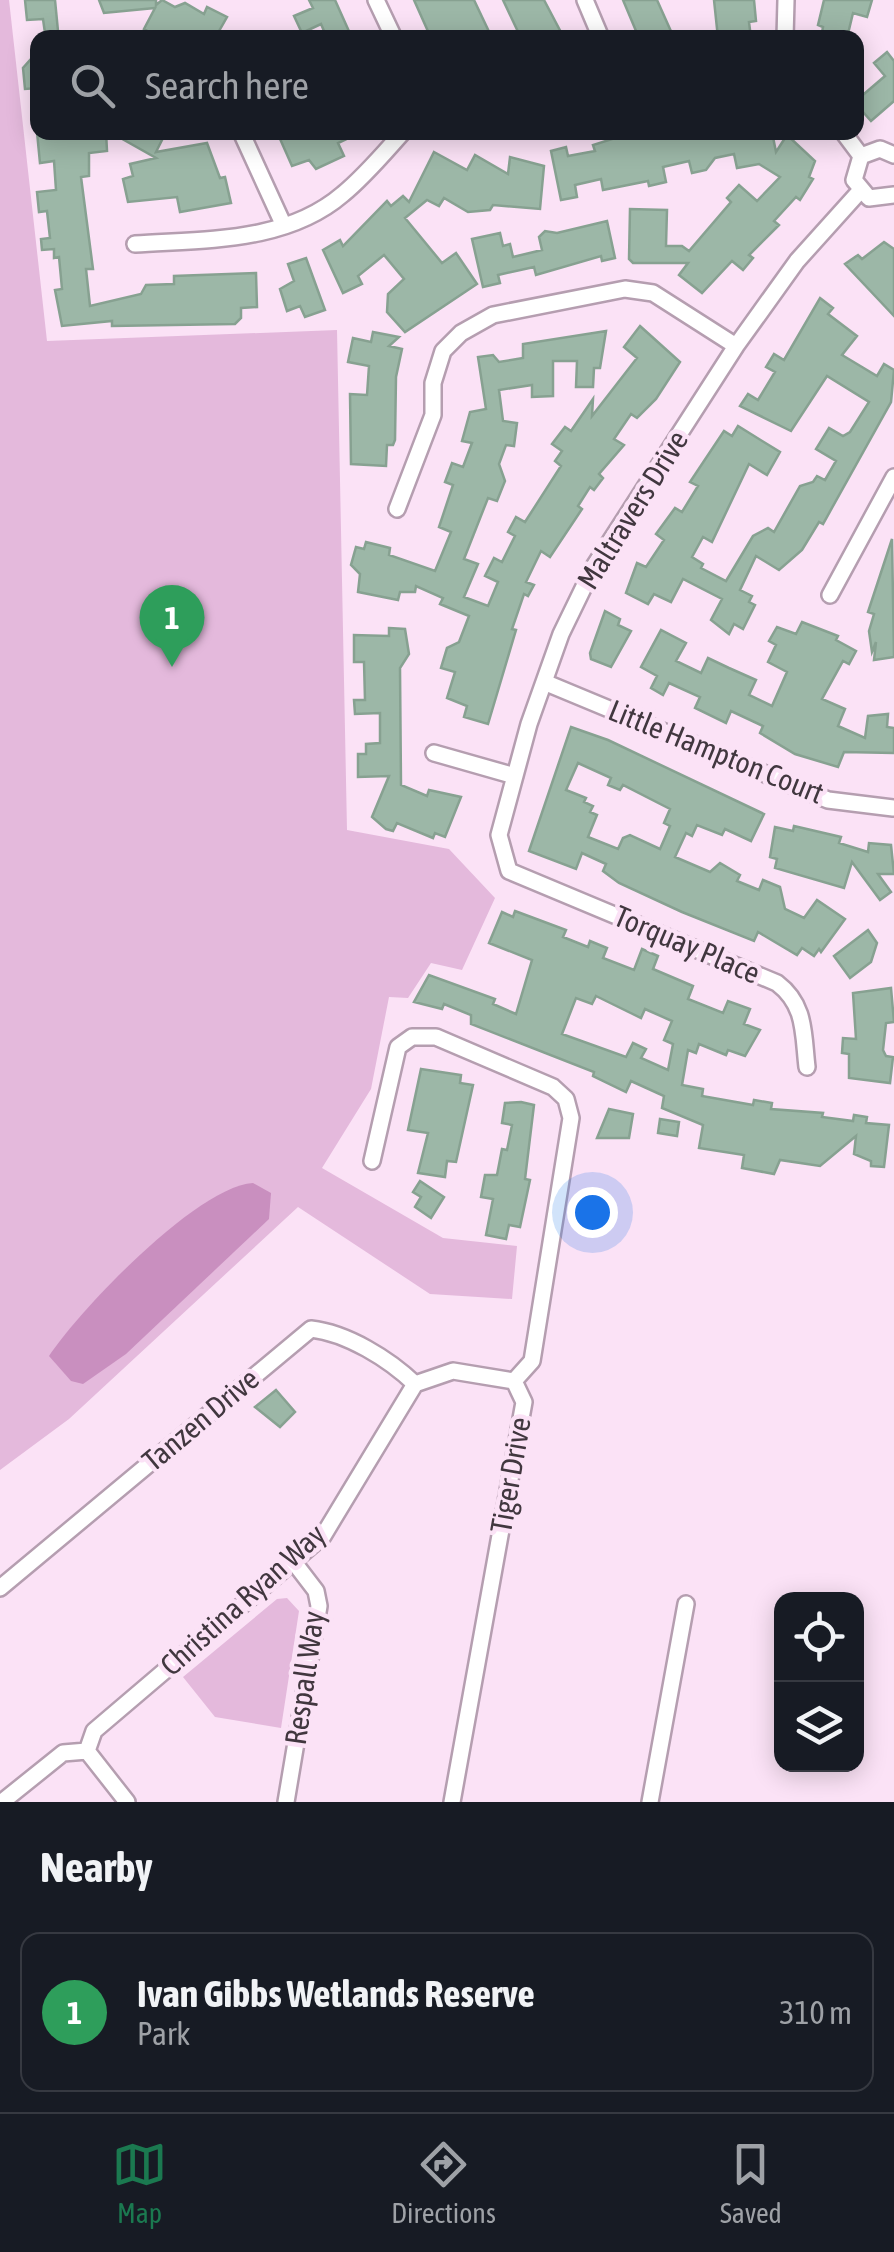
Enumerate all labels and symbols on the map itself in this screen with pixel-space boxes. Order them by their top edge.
street label: Maltravers Drive [570,424,694,595]
pin: 1 [140,584,204,667]
street label: Little Hampton Court [604,692,829,810]
street label: Torquay Place [610,898,765,990]
your location [567,1187,618,1238]
street label: Tanzen Drive [136,1361,265,1477]
street label: Tiger Drive [483,1414,537,1535]
street label: Christina Ryan Way [153,1517,332,1682]
street label: Respall Way [278,1609,330,1747]

